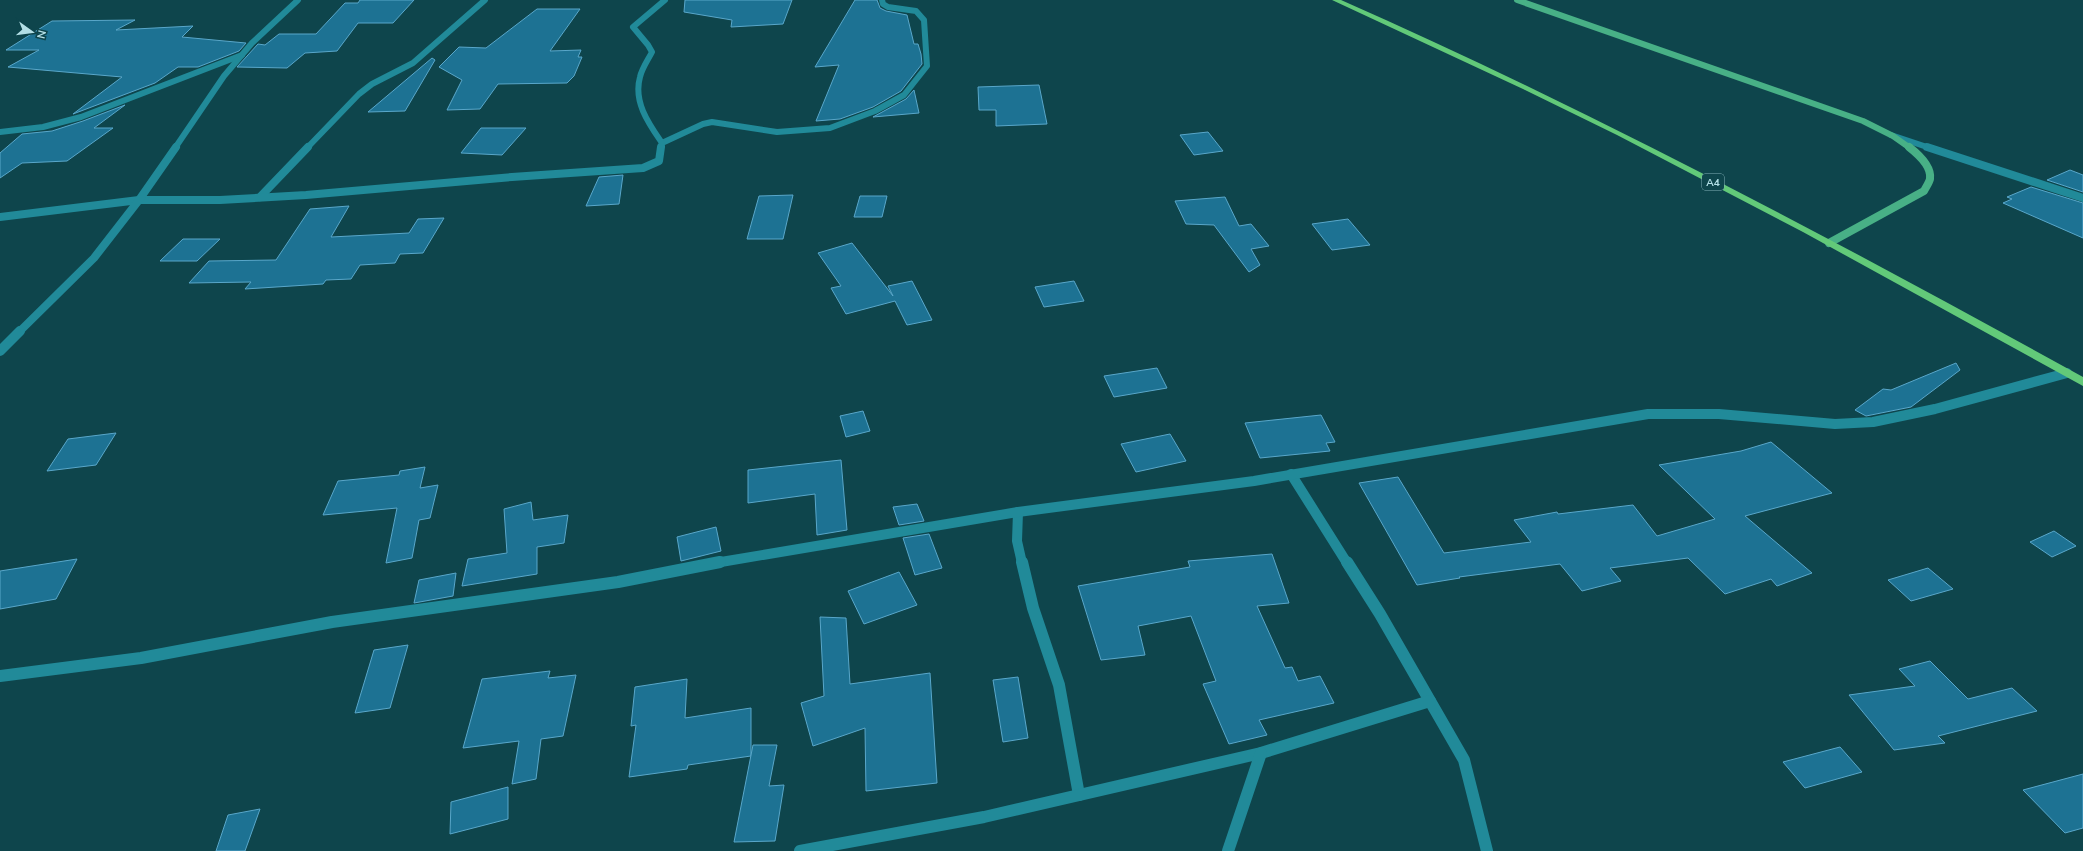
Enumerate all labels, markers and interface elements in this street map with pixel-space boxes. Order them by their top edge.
north arrow [12,12,52,52]
text: N [34,29,50,40]
road number: A4 [1702,174,1724,190]

